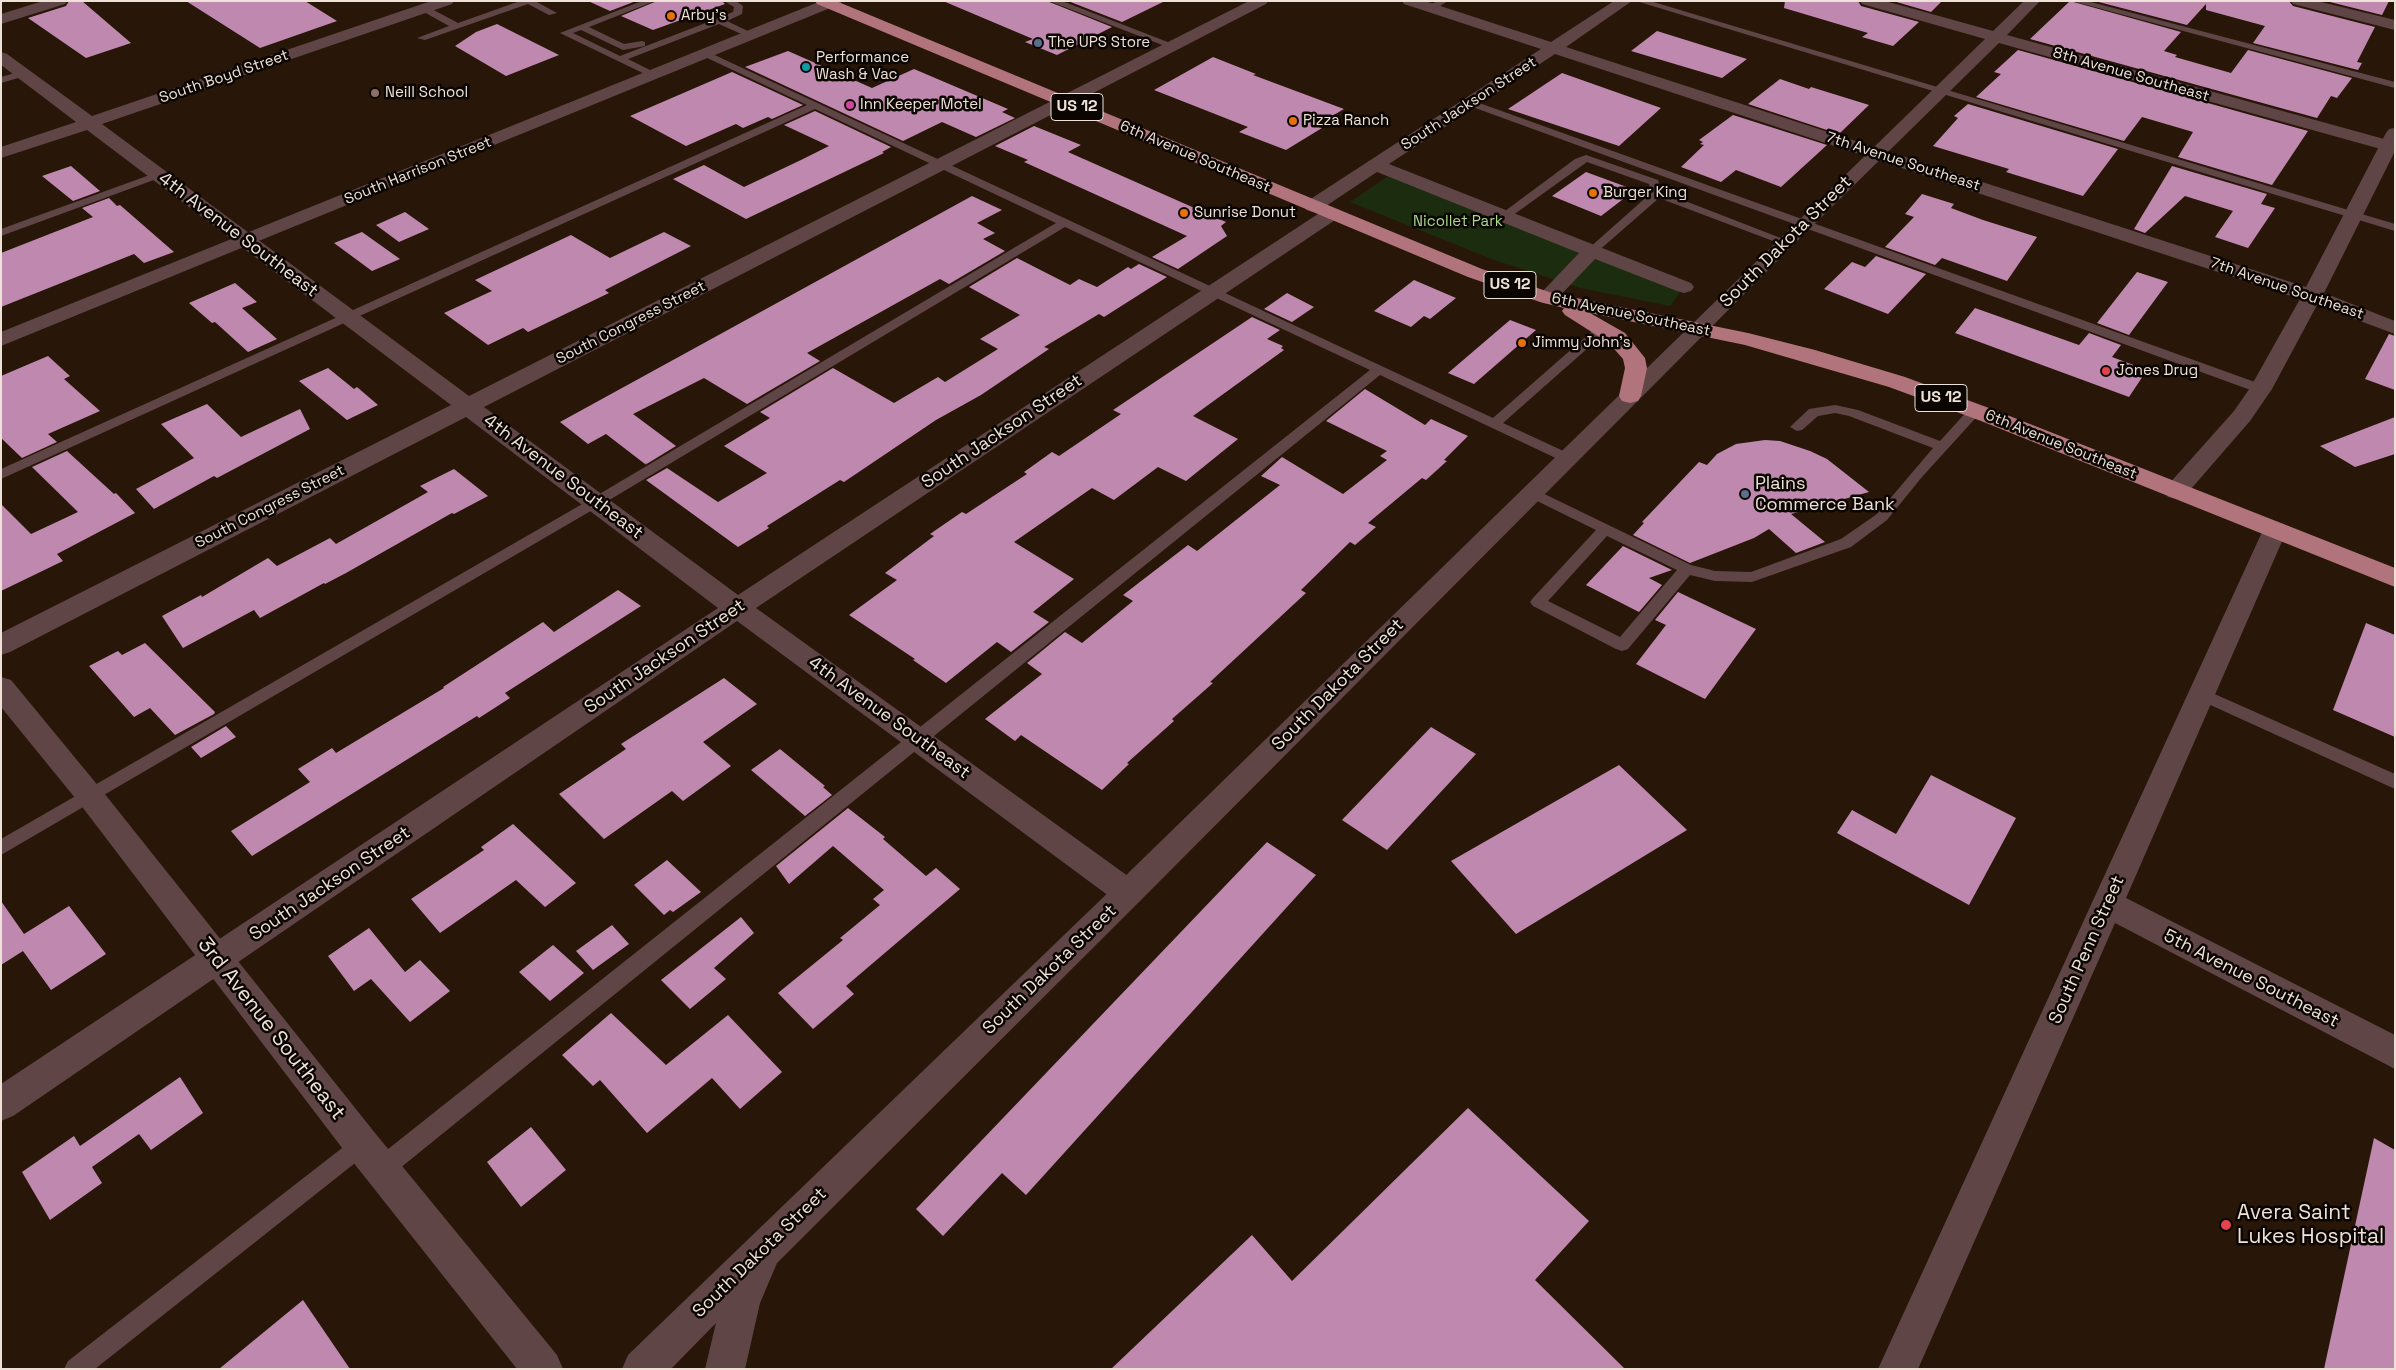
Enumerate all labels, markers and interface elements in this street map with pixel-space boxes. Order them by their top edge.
place label: Arby's [681,7,727,25]
marker: Arby's [665,10,677,22]
place label: The UPS Store [1048,34,1150,52]
marker: The UPS Store [1032,37,1044,49]
street label: 8th Avenue Southeast [2051,44,2211,106]
street label: South Boyd Street [157,46,291,108]
place label: Performance Wash & Vac [816,49,909,84]
street label: South Jackson Street [1398,54,1540,154]
marker: Performance Wash & Vac [800,61,812,73]
place label: Neill School [385,84,468,102]
marker: Neill School [369,87,381,99]
road number: US 12 [1051,94,1103,120]
place label: Inn Keeper Motel [860,96,982,114]
marker: Inn Keeper Motel [844,99,856,111]
place label: Pizza Ranch [1303,112,1389,130]
marker: Pizza Ranch [1287,115,1299,127]
street label: 6th Avenue Southeast [1117,117,1273,197]
street label: 7th Avenue Southeast [1824,129,1982,195]
street label: South Harrison Street [342,133,494,209]
street label: 4th Avenue Southeast [154,168,322,302]
street label: South Dakota Street [1716,172,1856,312]
place label: Burger King [1603,184,1687,202]
marker: Burger King [1587,187,1599,199]
place label: Sunrise Donut [1194,204,1296,222]
marker: Sunrise Donut [1178,207,1190,219]
park label: Nicollet Park [1413,213,1503,231]
street label: 7th Avenue Southeast [2208,254,2366,324]
road number: US 12 [1484,272,1536,298]
street label: South Congress Street [553,278,709,368]
street label: 6th Avenue Southeast [1550,289,1712,341]
place label: Jimmy John's [1532,334,1631,352]
marker: Jimmy John's [1516,337,1528,349]
place label: Jones Drug [2116,362,2198,380]
marker: Jones Drug [2100,365,2112,377]
street label: South Jackson Street [918,370,1086,494]
road number: US 12 [1915,384,1967,412]
street label: 6th Avenue Southeast [1983,406,2139,484]
street label: 4th Avenue Southeast [479,410,647,544]
street label: South Congress Street [192,462,348,552]
place label: Plains Commerce Bank [1755,473,1895,516]
marker: Plains Commerce Bank [1739,488,1751,500]
street label: South Jackson Street [581,595,749,719]
street label: South Dakota Street [1268,615,1408,755]
street label: 4th Avenue Southeast [804,652,974,784]
street label: South Jackson Street [246,822,414,946]
street label: South Penn Street [2045,873,2129,1027]
street label: South Dakota Street [979,901,1121,1039]
street label: 5th Avenue Southeast [2160,925,2342,1033]
street label: 3rd Avenue Southeast [192,933,350,1125]
street label: South Dakota Street [689,1184,831,1322]
place label: Avera Saint Lukes Hospital [2237,1200,2384,1250]
marker: Avera Saint Lukes Hospital [2219,1218,2233,1232]

